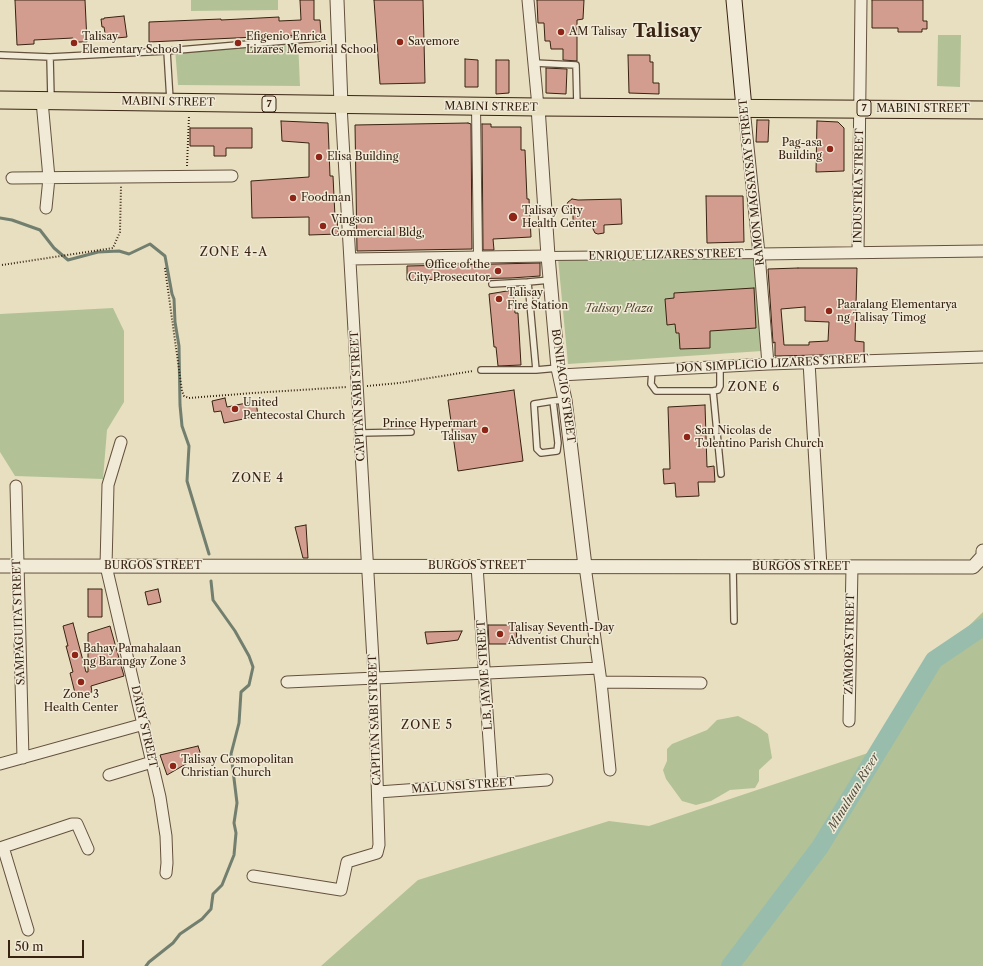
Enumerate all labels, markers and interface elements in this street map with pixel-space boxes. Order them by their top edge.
district label: Talisay [633,21,701,43]
place label: AM Talisay [569,25,627,39]
marker: AM Talisay [556,27,566,37]
place label: Talisay Elementary School [82,30,182,56]
place label: Efigenio Enrica Lizares Memorial School [246,30,376,56]
place label: Savemore [408,35,459,49]
marker: Savemore [395,37,405,47]
marker: Talisay Elementary School [69,38,79,48]
marker: Efigenio Enrica Lizares Memorial School [233,38,243,48]
street label: MABINI STREET [121,95,215,109]
road number: 7 [262,96,276,112]
street label: RAMON MAGSAYSAY STREET [737,98,767,266]
street label: MABINI STREET [444,100,538,114]
road number: 7 [857,100,871,116]
street label: MABINI STREET [876,102,970,116]
street label: INDUSTRIA STREET [851,128,867,244]
place label: Pag-asa Building [778,136,822,162]
marker: Pag-asa Building [825,144,835,154]
place label: Elisa Building [327,150,399,164]
marker: Elisa Building [314,152,324,162]
place label: Foodman [301,191,351,205]
marker: Foodman [288,193,298,203]
place label: Talisay City Health Center [522,204,596,230]
marker: Talisay City Health Center [507,211,519,223]
place label: Vingson Commercial Bldg, [331,213,425,239]
marker: Vingson Commercial Bldg, [318,221,328,231]
district label: ZONE 4-A [200,246,268,260]
street label: ENRIQUE LIZARES STREET [588,247,744,263]
place label: Office of the City Prosecutor [408,258,490,284]
marker: Office of the City Prosecutor [493,266,503,276]
place label: Talisay Fire Station [507,286,568,312]
marker: Talisay Fire Station [494,294,504,304]
place label: Paaralang Elementarya ng Talisay Timog [837,298,957,324]
park label: Talisay Plaza [585,302,653,316]
marker: Paaralang Elementarya ng Talisay Timog [824,306,834,316]
street label: BONIFACIO STREET [548,328,578,444]
street label: CAPITAN SABI STREET [348,330,368,462]
street label: DON SIMPLICIO LIZARES STREET [675,352,869,376]
district label: ZONE 6 [728,381,780,395]
place label: United Pentecostal Church [243,396,345,422]
marker: United Pentecostal Church [230,404,240,414]
place label: Prince Hypermart Talisay [383,417,477,443]
place label: San Nicolas de Tolentino Parish Church [695,424,824,450]
marker: Prince Hypermart Talisay [480,425,490,435]
marker: San Nicolas de Tolentino Parish Church [682,432,692,442]
district label: ZONE 4 [232,472,284,486]
street label: SAMPAGUITA STREET [10,559,28,685]
street label: BURGOS STREET [104,559,202,573]
street label: BURGOS STREET [428,559,526,573]
street label: BURGOS STREET [752,560,850,574]
street label: ZAMORA STREET [843,593,857,695]
street label: L.B. JAYME STREET [475,619,495,731]
place label: Talisay Seventh-Day Adventist Church [508,621,614,647]
marker: Talisay Seventh-Day Adventist Church [495,629,505,639]
place label: Bahay Pamahalaan ng Barangay Zone 3 [83,642,186,668]
marker: Bahay Pamahalaan ng Barangay Zone 3 [70,650,80,660]
street label: CAPITAN SABI STREET [366,654,384,786]
marker: Zone 3 Health Center [76,677,86,687]
street label: DAISY STREET [128,684,160,770]
place label: Zone 3 Health Center [44,688,118,714]
district label: ZONE 5 [401,719,453,733]
water label: Minuluan River [825,751,883,833]
place label: Talisay Cosmopolitan Christian Church [181,753,294,779]
marker: Talisay Cosmopolitan Christian Church [168,761,178,771]
street label: MALUNSI STREET [411,776,515,796]
scale bar [10,932,86,958]
text: 50 m [15,939,44,954]

